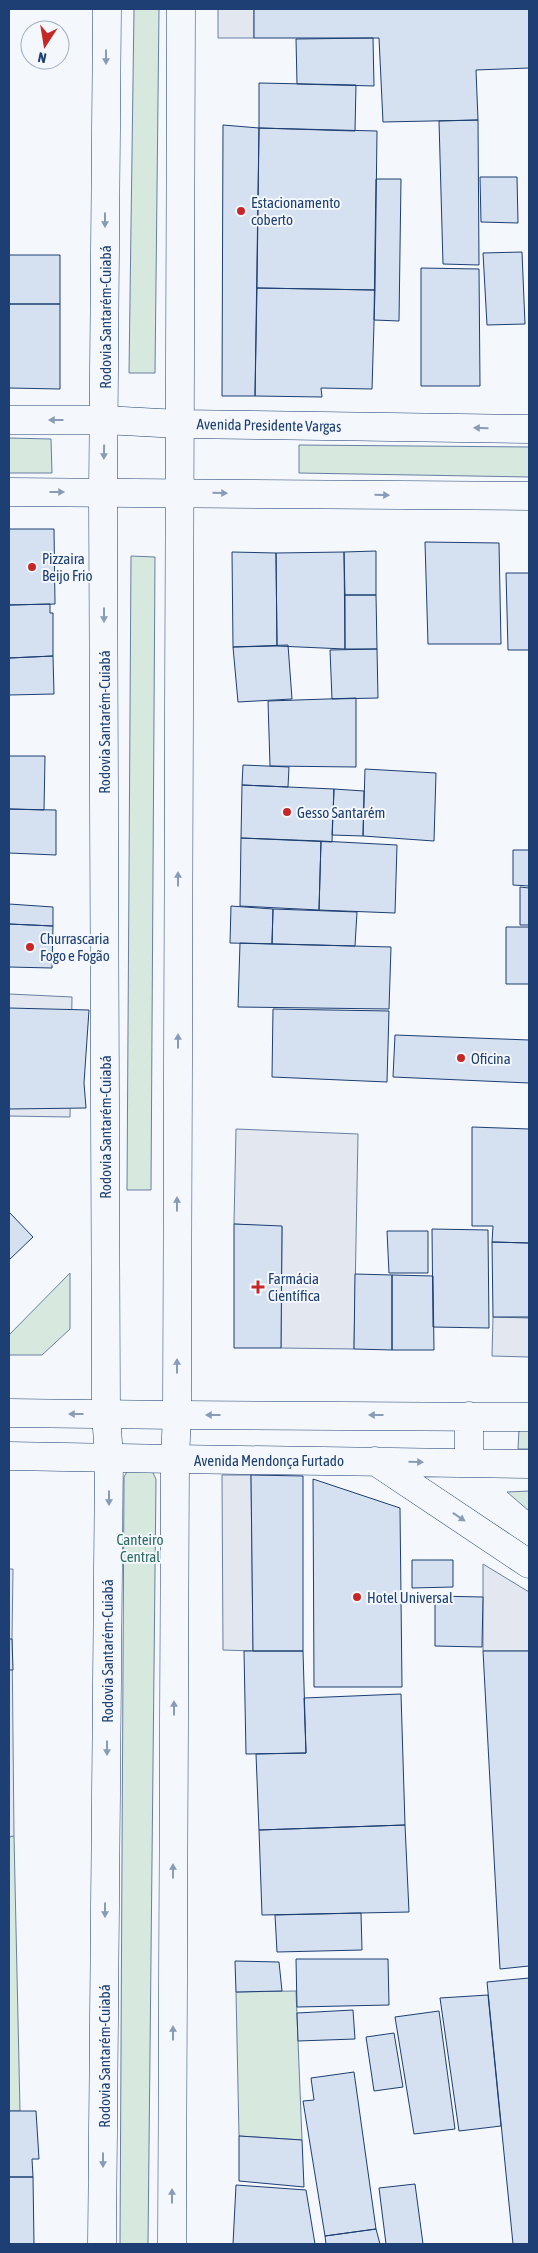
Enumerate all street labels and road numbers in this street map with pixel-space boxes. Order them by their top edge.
street label: Rodovia Santarém-Cuiabá [97,245,114,389]
street label: Avenida Presidente Vargas [196,415,342,435]
street label: Rodovia Santarém-Cuiabá [96,650,113,794]
street label: Rodovia Santarém-Cuiabá [97,1055,114,1199]
street label: Avenida Mendonça Furtado [194,1452,344,1469]
street label: Rodovia Santarém-Cuiabá [99,1579,116,1723]
street label: Rodovia Santarém-Cuiabá [96,1984,113,2128]

